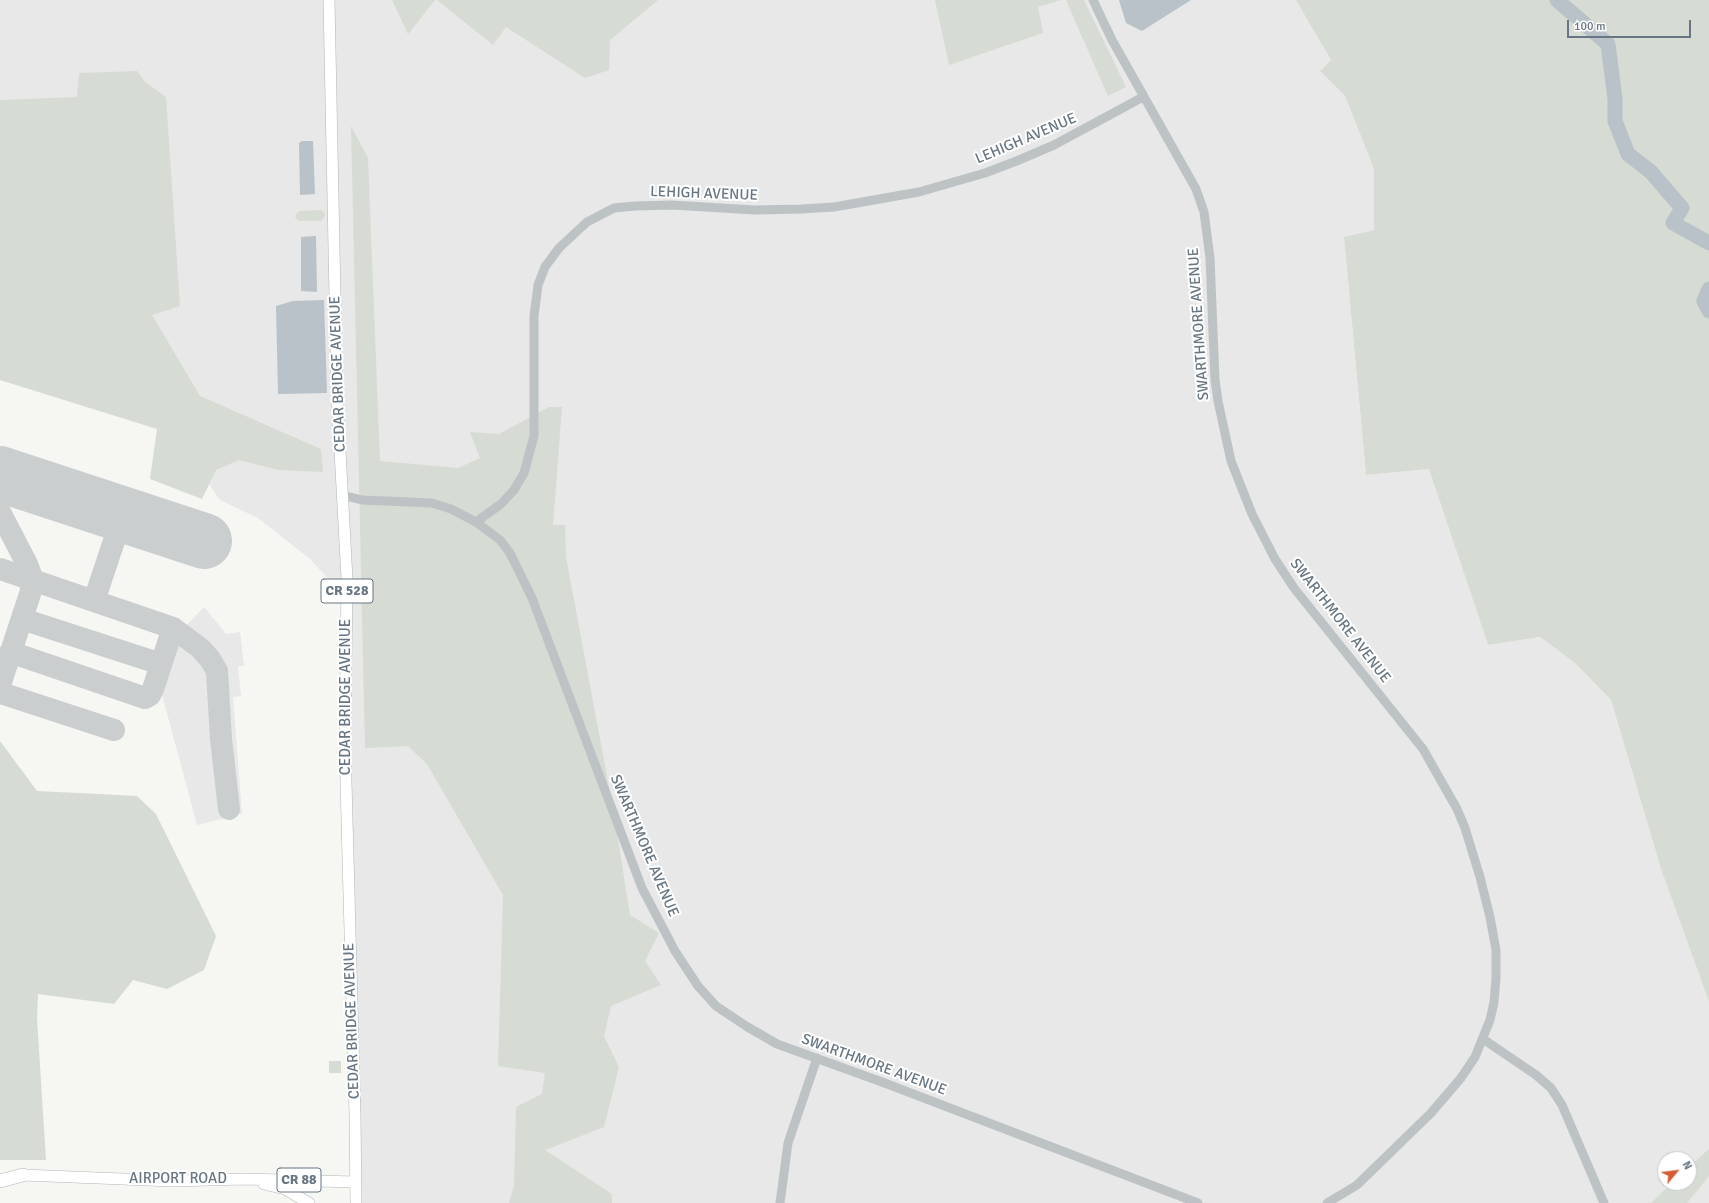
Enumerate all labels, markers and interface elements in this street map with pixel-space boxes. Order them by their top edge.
scale bar [1569,12,1693,38]
text: 100 m [1574,19,1606,34]
street label: LEHIGH AVENUE [973,110,1079,168]
street label: LEHIGH AVENUE [650,183,758,205]
street label: SWARTHMORE AVENUE [1185,247,1213,401]
street label: CEDAR BRIDGE AVENUE [326,296,350,452]
street label: SWARTHMORE AVENUE [1286,555,1394,687]
road number: CR 528 [321,579,373,603]
street label: CEDAR BRIDGE AVENUE [337,619,355,775]
street label: SWARTHMORE AVENUE [606,772,682,920]
street label: CEDAR BRIDGE AVENUE [340,943,364,1099]
street label: SWARTHMORE AVENUE [799,1030,949,1100]
north arrow [1657,1151,1697,1191]
text: N [1680,1159,1695,1172]
road number: CR 88 [277,1168,321,1192]
street label: AIRPORT ROAD [129,1170,227,1188]

